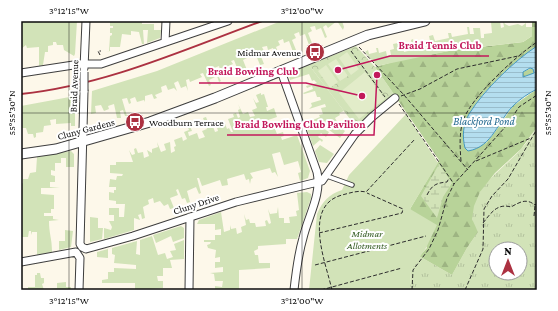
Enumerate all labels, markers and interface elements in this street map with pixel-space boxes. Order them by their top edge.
text: 3°12'15"W [49,5,90,16]
text: 3°12'00"W [281,5,324,16]
callout: Braid Tennis Club [390,33,489,56]
text: Braid Tennis Club [398,39,482,51]
bus stop icon: Midmar Avenue [304,41,326,63]
place label: Midmar Avenue [237,47,302,58]
street label: Braid Avenue [68,59,80,113]
callout: Braid Bowling Club [199,60,306,83]
text: Braid Bowling Club [208,65,298,77]
text: 55°55'30"N [6,90,17,135]
text: 55°55'30"N [542,90,553,135]
bus stop icon: Woodburn Terrace [124,111,146,133]
callout: Braid Bowling Club Pavilion [227,112,374,135]
water label: Blackford Pond [453,115,516,128]
street label: Cluny Gardens [56,116,116,142]
place label: Woodburn Terrace [149,117,224,128]
text: Braid Bowling Club Pavilion [234,118,366,130]
street label: Cluny Drive [172,191,221,217]
park label: Midmar Allotments [346,228,388,251]
north arrow [488,241,528,281]
text: N [504,245,512,257]
text: 3°12'15"W [49,295,90,306]
text: 3°12'00"W [281,295,324,306]

